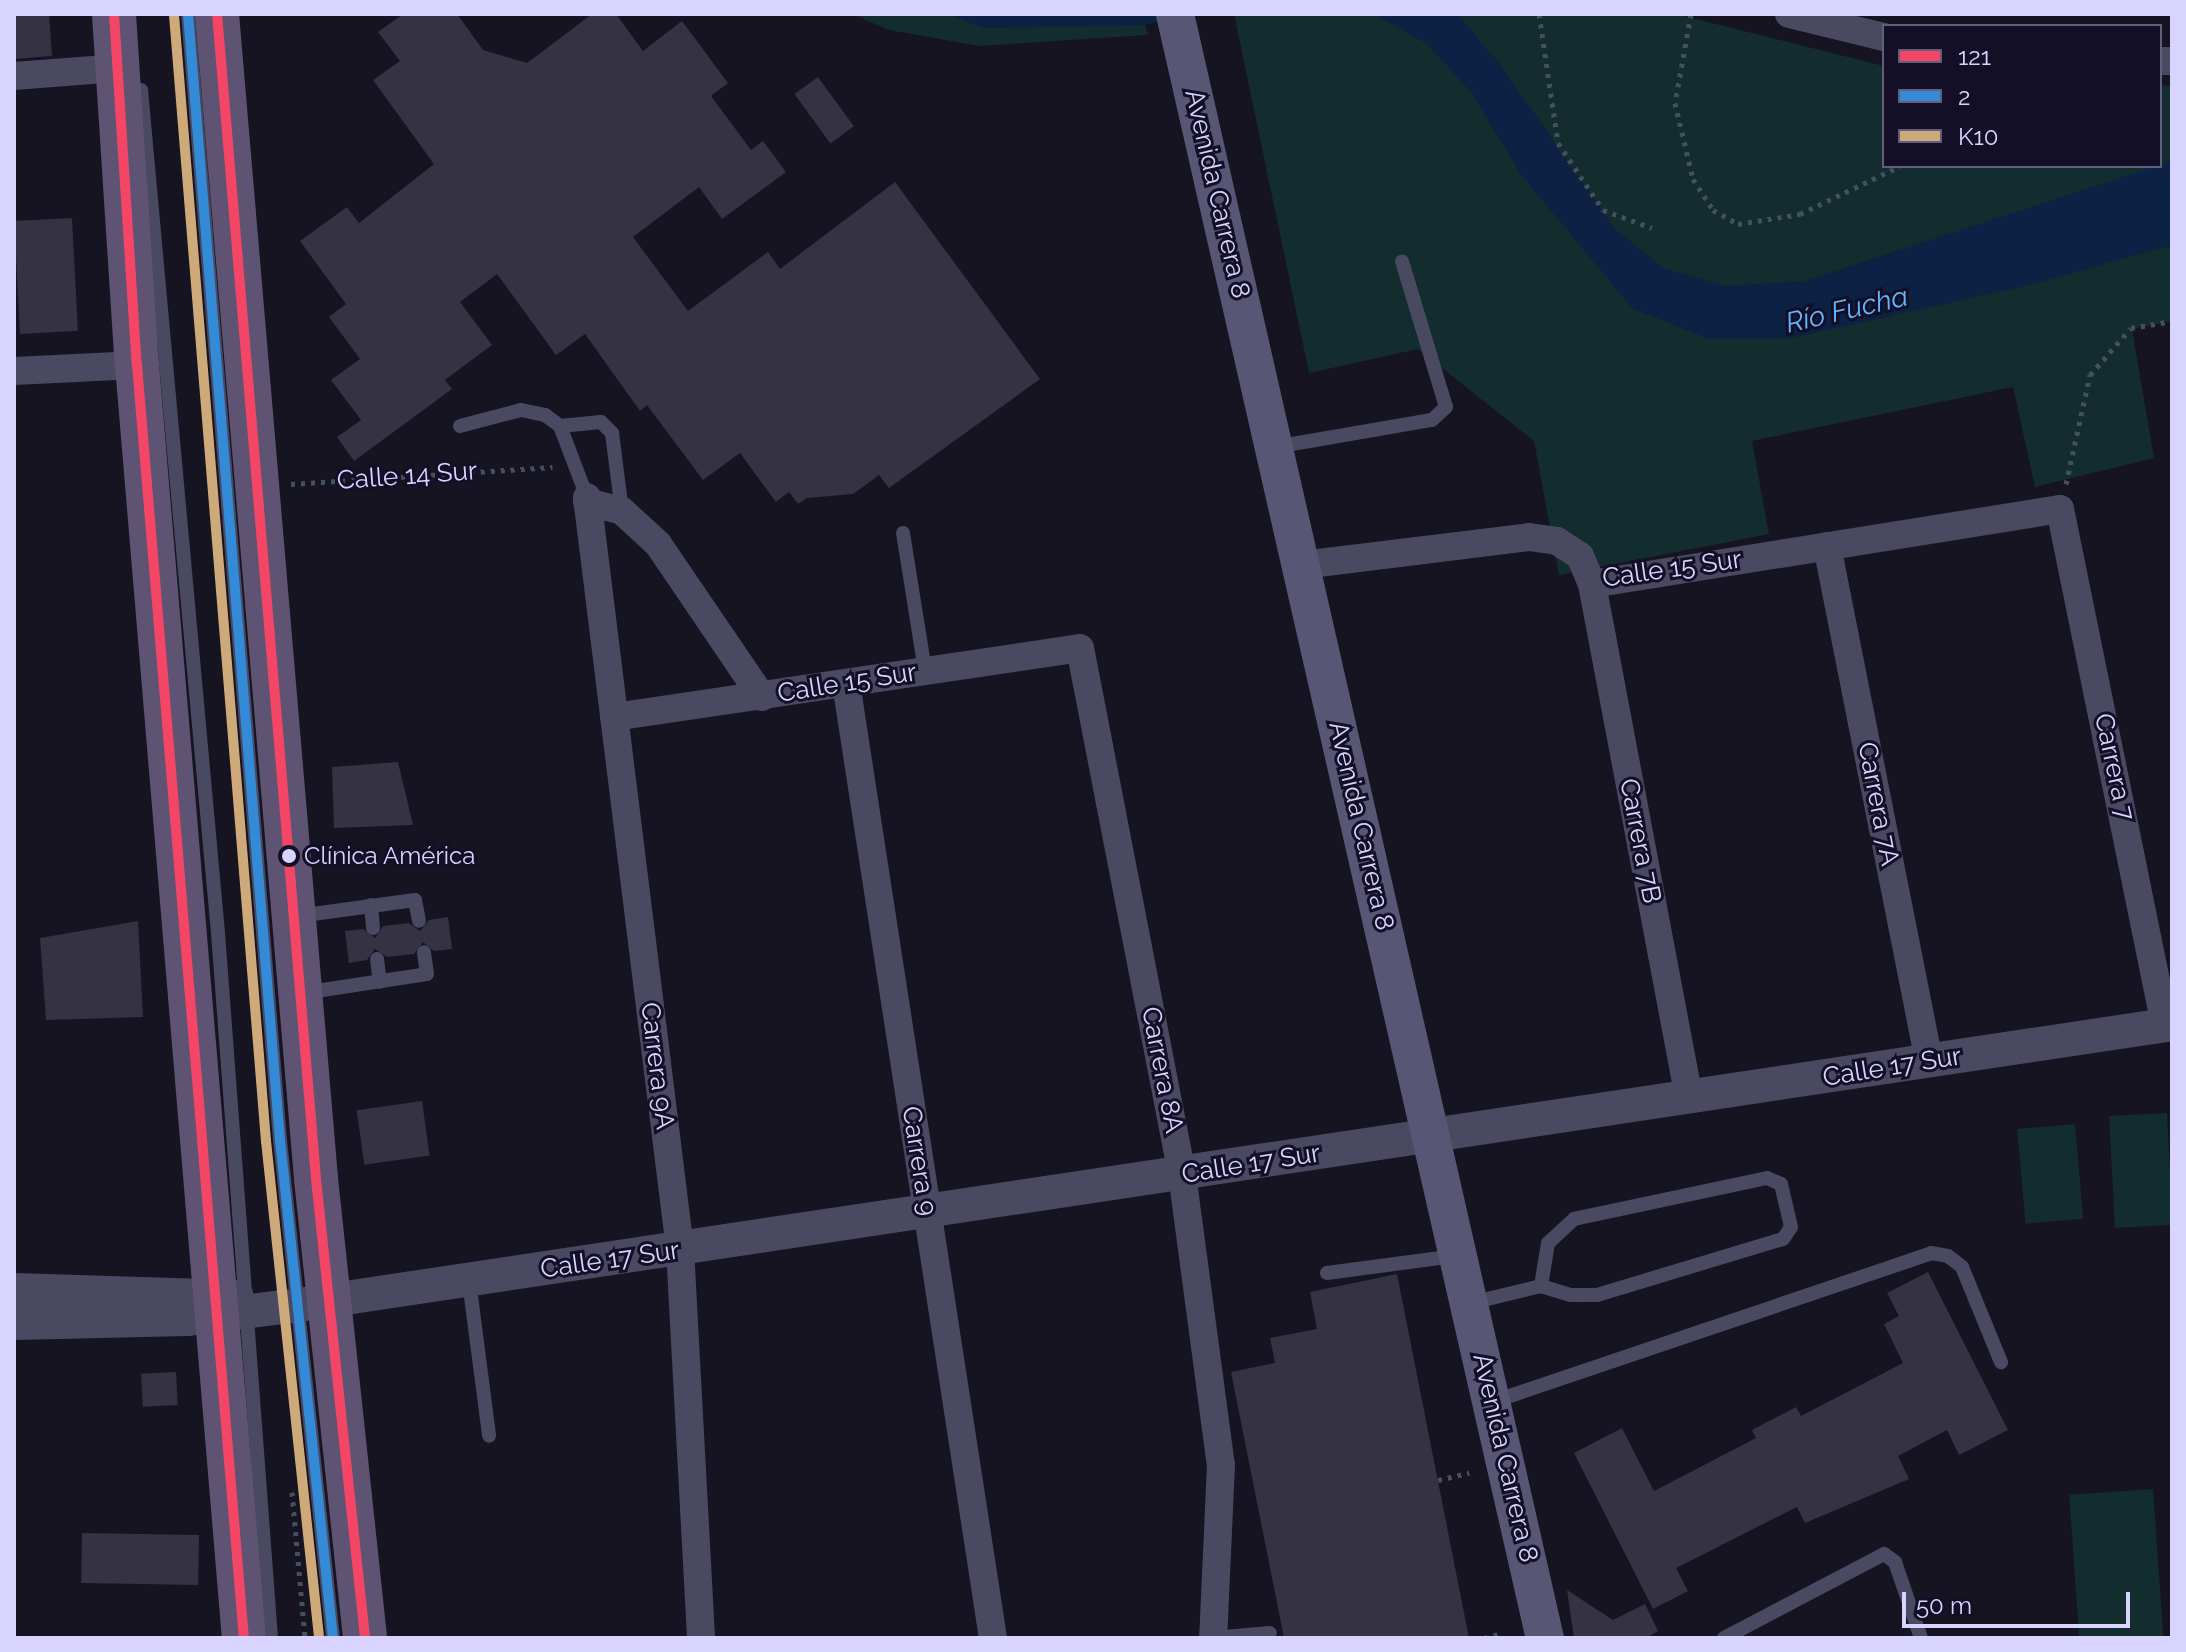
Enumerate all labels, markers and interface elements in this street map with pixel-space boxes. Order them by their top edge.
legend [1882,24,2162,168]
text: 121 [1958,42,1991,71]
text: 2 [1958,82,1971,111]
street label: Avenida Carrera 8 [1178,86,1256,302]
text: K10 [1958,122,1998,151]
water label: Río Fucha [1783,280,1911,340]
street label: Calle 14 Sur [336,456,478,496]
street label: Calle 15 Sur [1600,544,1744,594]
street label: Calle 15 Sur [775,657,919,709]
street label: Carrera 7 [2087,711,2141,823]
street label: Avenida Carrera 8 [1322,718,1400,934]
street label: Carrera 7A [1851,740,1905,868]
street label: Carrera 7B [1613,776,1667,906]
place label: Clínica América [304,842,476,870]
marker: Clínica América [281,848,297,864]
street label: Carrera 9A [634,1001,680,1131]
street label: Carrera 8A [1135,1004,1189,1136]
street label: Calle 17 Sur [1820,1041,1964,1093]
street label: Carrera 9 [895,1104,943,1218]
street label: Calle 17 Sur [1179,1138,1323,1190]
street label: Calle 17 Sur [539,1235,681,1285]
street label: Avenida Carrera 8 [1466,1350,1544,1566]
scale bar [1906,1576,2134,1626]
text: 50 m [1916,1591,1972,1620]

